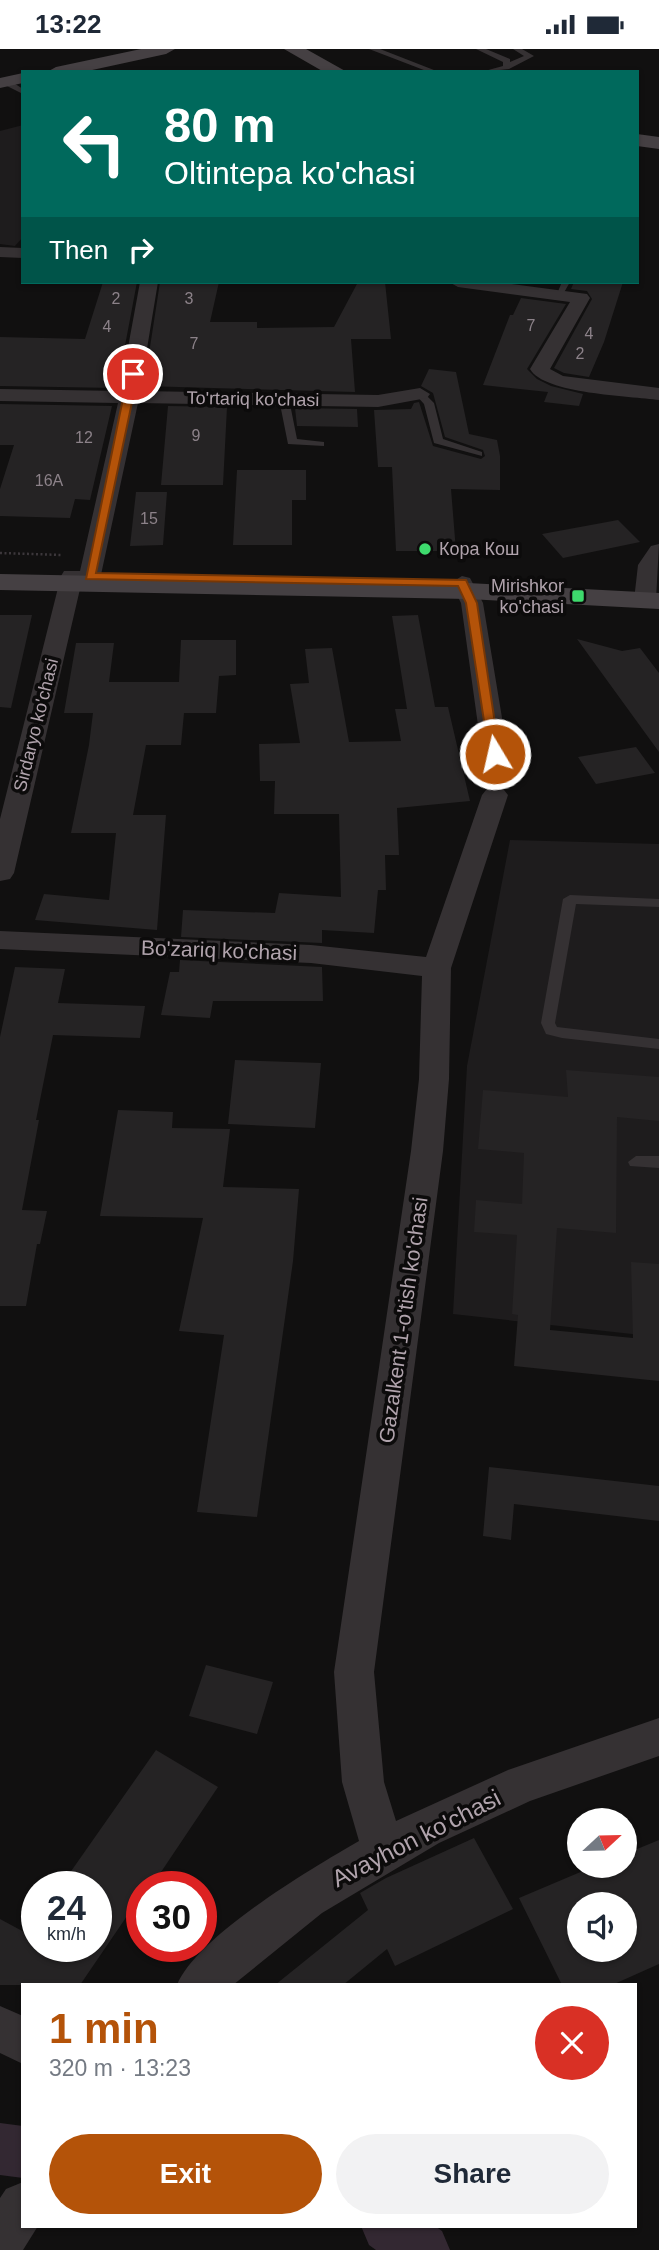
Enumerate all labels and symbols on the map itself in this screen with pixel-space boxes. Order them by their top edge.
house number: 2 [112,290,121,307]
house number: 3 [185,290,194,307]
house number: 7 [527,317,536,334]
house number: 4 [103,318,112,335]
house number: 4 [585,325,594,342]
house number: 7 [190,335,199,352]
pin [103,344,163,404]
house number: 2 [576,345,585,362]
street label: To'rtariq ko'chasi [186,388,320,410]
house number: 9 [192,427,201,444]
house number: 12 [75,429,93,446]
house number: 16A [35,472,64,489]
house number: 15 [140,510,158,527]
place label: Кора Кош [439,539,519,559]
marker: Кора Кош [417,541,433,557]
place label: Mirishkor ko'chasi [491,576,564,617]
marker: Mirishkor ko'chasi [570,588,586,604]
street label: Sirdaryo ko'chasi [10,656,62,794]
position arrow [458,717,532,791]
street label: Bo'zariq ko'chasi [141,936,297,964]
street label: Gazalkent 1-o'tish ko'chasi [374,1195,432,1445]
street label: Avayhon ko'chasi [327,1784,505,1892]
north arrow [567,1808,637,1878]
speed limit sign: 30 [126,1871,217,1962]

